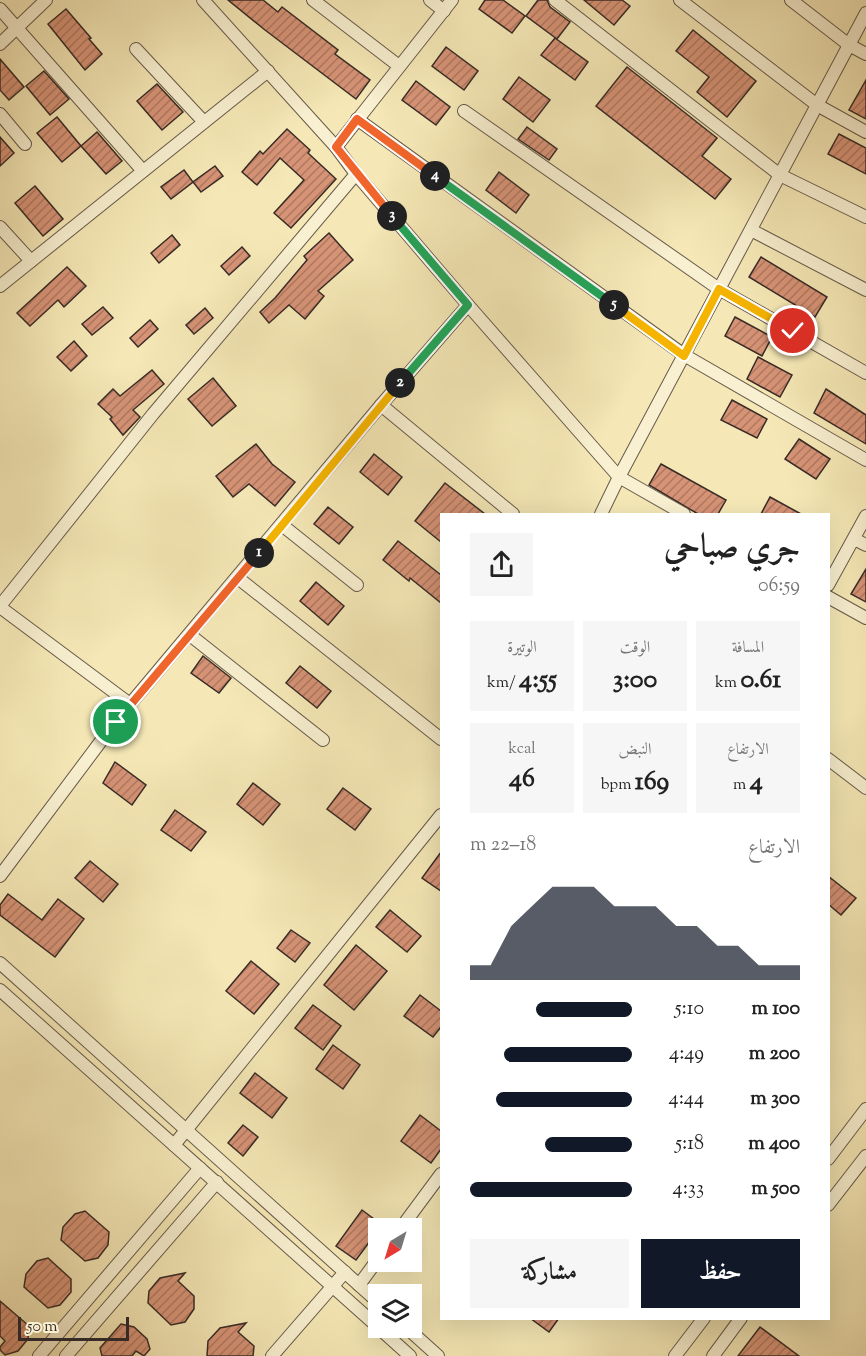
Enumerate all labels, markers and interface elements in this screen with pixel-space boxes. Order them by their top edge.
pin: 4 [420,161,450,191]
text: 4 [431,164,439,187]
pin: 3 [377,201,407,231]
text: 3 [389,204,395,227]
pin: 5 [599,290,629,320]
text: 5 [611,293,617,316]
pin [767,305,818,356]
icon: check [776,314,809,347]
pin: 2 [385,368,415,398]
text: 2 [396,371,404,394]
text: جري صباحي [664,525,800,573]
button: share [470,533,533,596]
pin: 1 [244,538,274,568]
text: 1 [256,541,262,564]
text: 06:59 [758,572,800,601]
text: الوتيرة [507,637,537,660]
text: الوقت [620,637,650,660]
text: المسافة [732,637,764,660]
text: 4:55 [519,662,557,699]
text: 3:00 [613,662,657,699]
text: 0.61 [740,662,781,699]
text: /km [487,672,519,695]
text: km [715,672,740,695]
pin [90,696,141,747]
icon: arrive [99,705,132,738]
text: kcal [508,738,536,761]
text: النبض [619,739,651,762]
text: الارتفاع [727,739,769,762]
text: 46 [509,761,535,798]
text: 169 [635,764,669,801]
text: 4 [750,764,763,801]
text: bpm [601,774,635,797]
text: m [733,774,750,797]
text: 18–22 m [470,831,536,860]
text: الارتفاع [748,834,800,863]
text: 5:10 [675,995,704,1024]
text: 100 m [751,995,800,1024]
text: 4:49 [669,1040,704,1069]
text: 200 m [749,1040,800,1069]
text: 4:44 [669,1085,704,1114]
text: 300 m [750,1085,800,1114]
text: 5:18 [675,1130,704,1159]
text: 400 m [748,1130,800,1159]
text: 4:33 [673,1175,704,1204]
text: 500 m [751,1175,800,1204]
north arrow [368,1218,422,1272]
map controls [368,1218,422,1338]
button: مشاركة [470,1239,629,1308]
button: حفظ [641,1239,800,1308]
button: layers [368,1284,422,1338]
scale bar [18,1314,129,1342]
text: 50 m [27,1316,58,1339]

